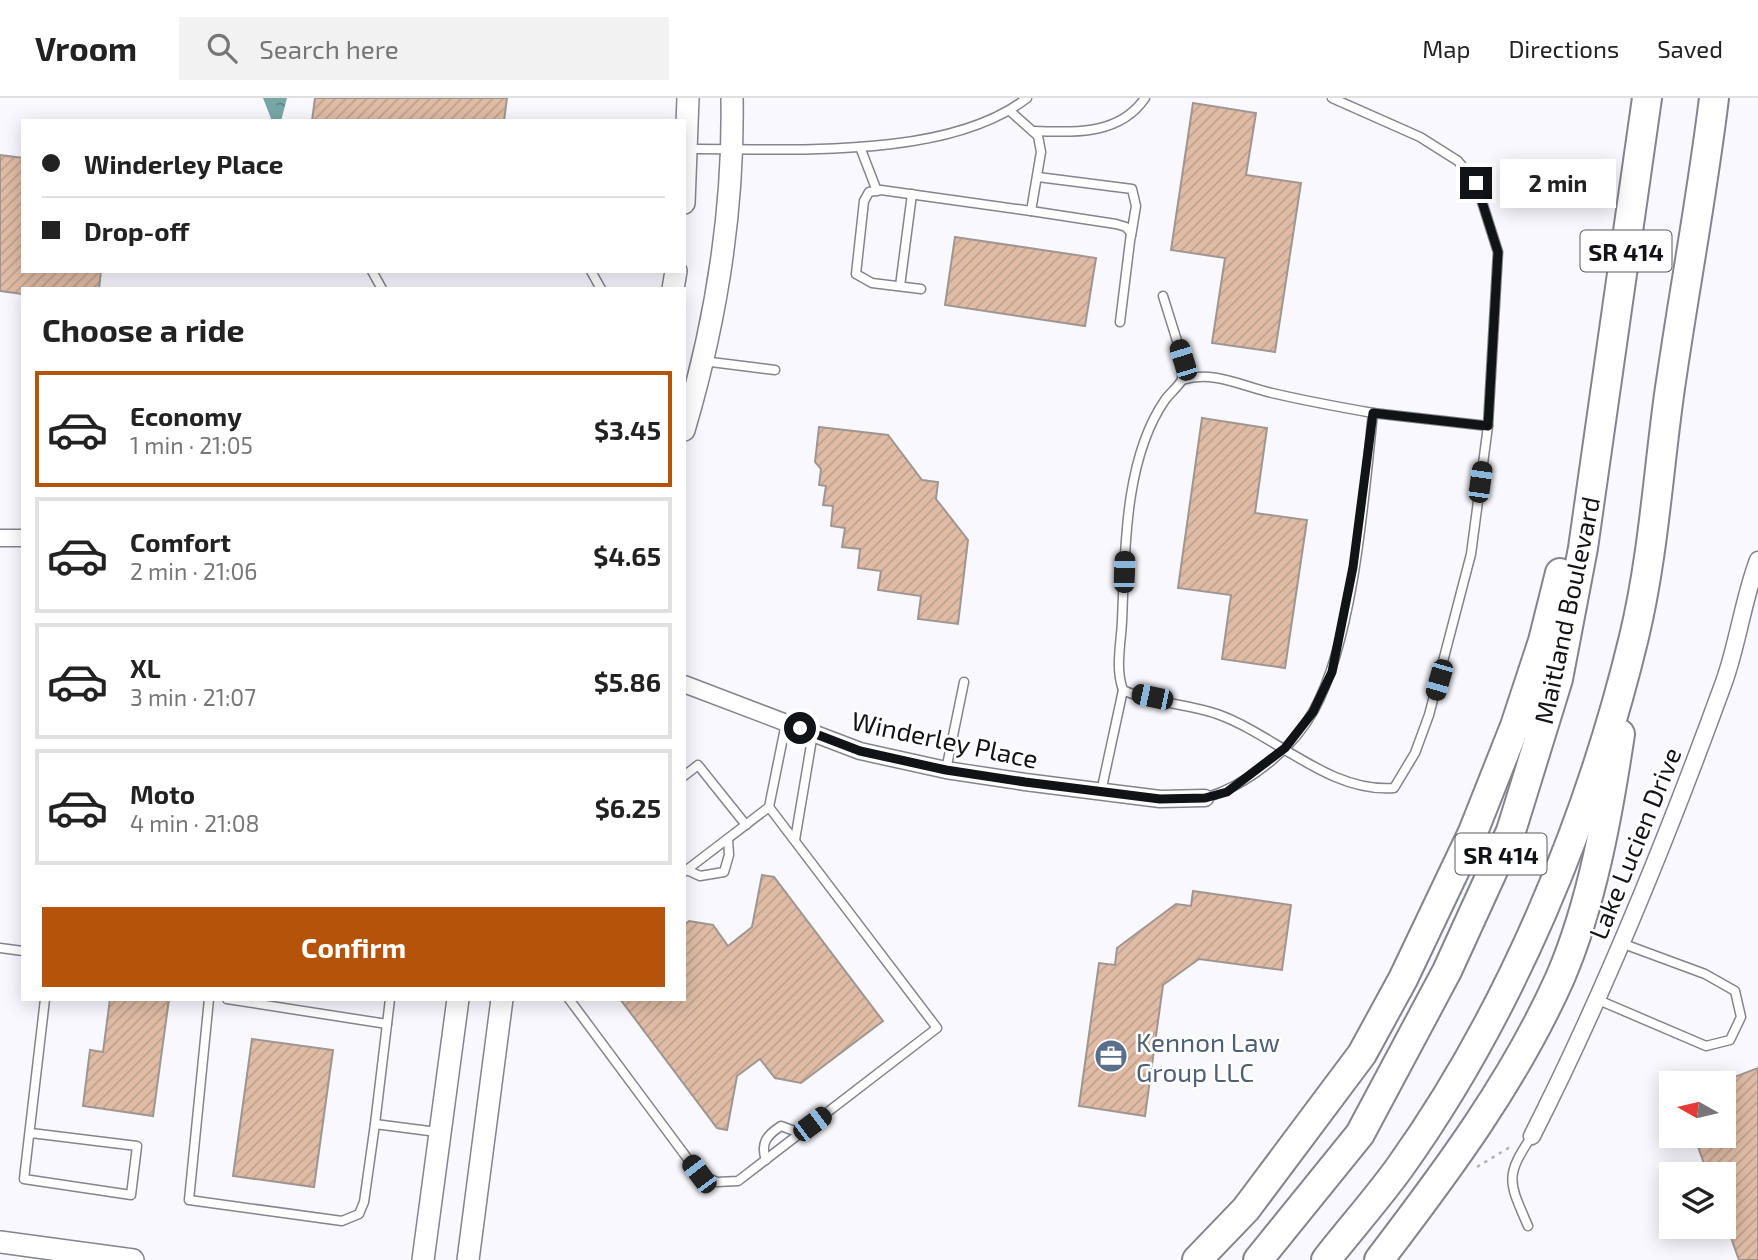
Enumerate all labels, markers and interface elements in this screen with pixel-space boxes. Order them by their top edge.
search box [179,17,669,80]
text: Vroom [35,28,137,68]
icon: search [203,29,241,67]
text: Search here [259,33,399,64]
text: Map [1422,34,1470,63]
text: Directions [1508,34,1619,63]
text: Saved [1657,34,1723,63]
text: Winderley Place [84,148,283,179]
callout: 2 min [1500,158,1616,208]
route end [1460,167,1492,199]
text: 2 min [1529,169,1587,197]
text: Drop-off [84,215,189,246]
road number: SR 414 [1580,230,1672,272]
text: Choose a ride [42,310,245,348]
car [1167,337,1200,383]
icon: car [46,398,109,461]
text: Economy [130,400,242,431]
text: $3.45 [594,414,661,445]
text: 1 min · 21:05 [130,431,253,459]
car [1467,460,1494,504]
street label: Maitland Boulevard [1527,494,1605,726]
icon: car [46,524,109,587]
text: Comfort [130,526,231,557]
text: $4.65 [593,540,661,571]
car [1113,551,1136,593]
text: 2 min · 21:06 [130,557,258,585]
icon: car [46,650,109,713]
text: XL [130,652,161,683]
car [1424,657,1455,703]
text: $5.86 [594,666,661,697]
car [1130,682,1175,712]
text: 3 min · 21:07 [130,683,256,711]
street label: Winderley Place [849,704,1041,774]
route start [784,712,816,744]
street label: Lake Lucien Drive [1581,743,1687,943]
icon: car [46,776,109,839]
text: Moto [130,778,195,809]
text: $6.25 [595,792,661,823]
text: 4 min · 21:08 [130,809,260,837]
road number: SR 414 [1456,834,1546,874]
button: Confirm [42,907,665,987]
place label: Kennon Law Group LLC [1136,1026,1280,1087]
office icon: Kennon Law Group LLC [1092,1037,1130,1075]
north arrow [1659,1071,1736,1148]
map controls [1659,1071,1736,1239]
car [789,1103,836,1145]
car [678,1151,721,1197]
button: layers [1659,1162,1736,1239]

